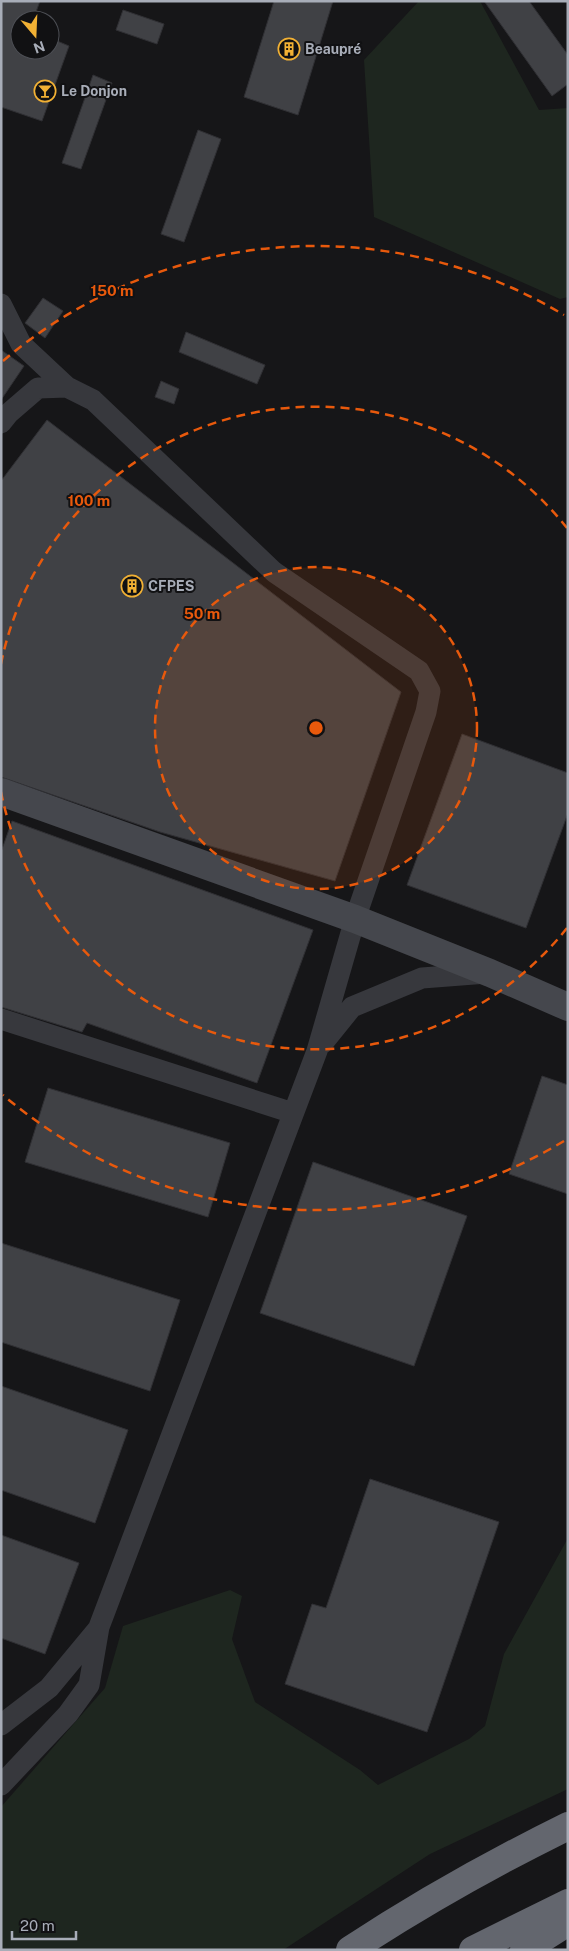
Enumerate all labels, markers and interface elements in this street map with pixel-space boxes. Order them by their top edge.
north arrow [10,10,60,60]
building icon: Beaupré [277,37,301,61]
text: N [31,38,47,57]
place label: Beaupré [305,41,361,57]
bar icon: Le Donjon [33,79,57,103]
place label: Le Donjon [61,83,127,99]
text: 150 m [90,282,134,299]
text: 100 m [68,492,110,509]
building icon: CFPES [120,574,144,598]
place label: CFPES [148,578,194,594]
text: 50 m [184,605,220,622]
centre of rings [307,719,325,737]
scale bar [12,1908,76,1940]
text: 20 m [20,1917,55,1934]

